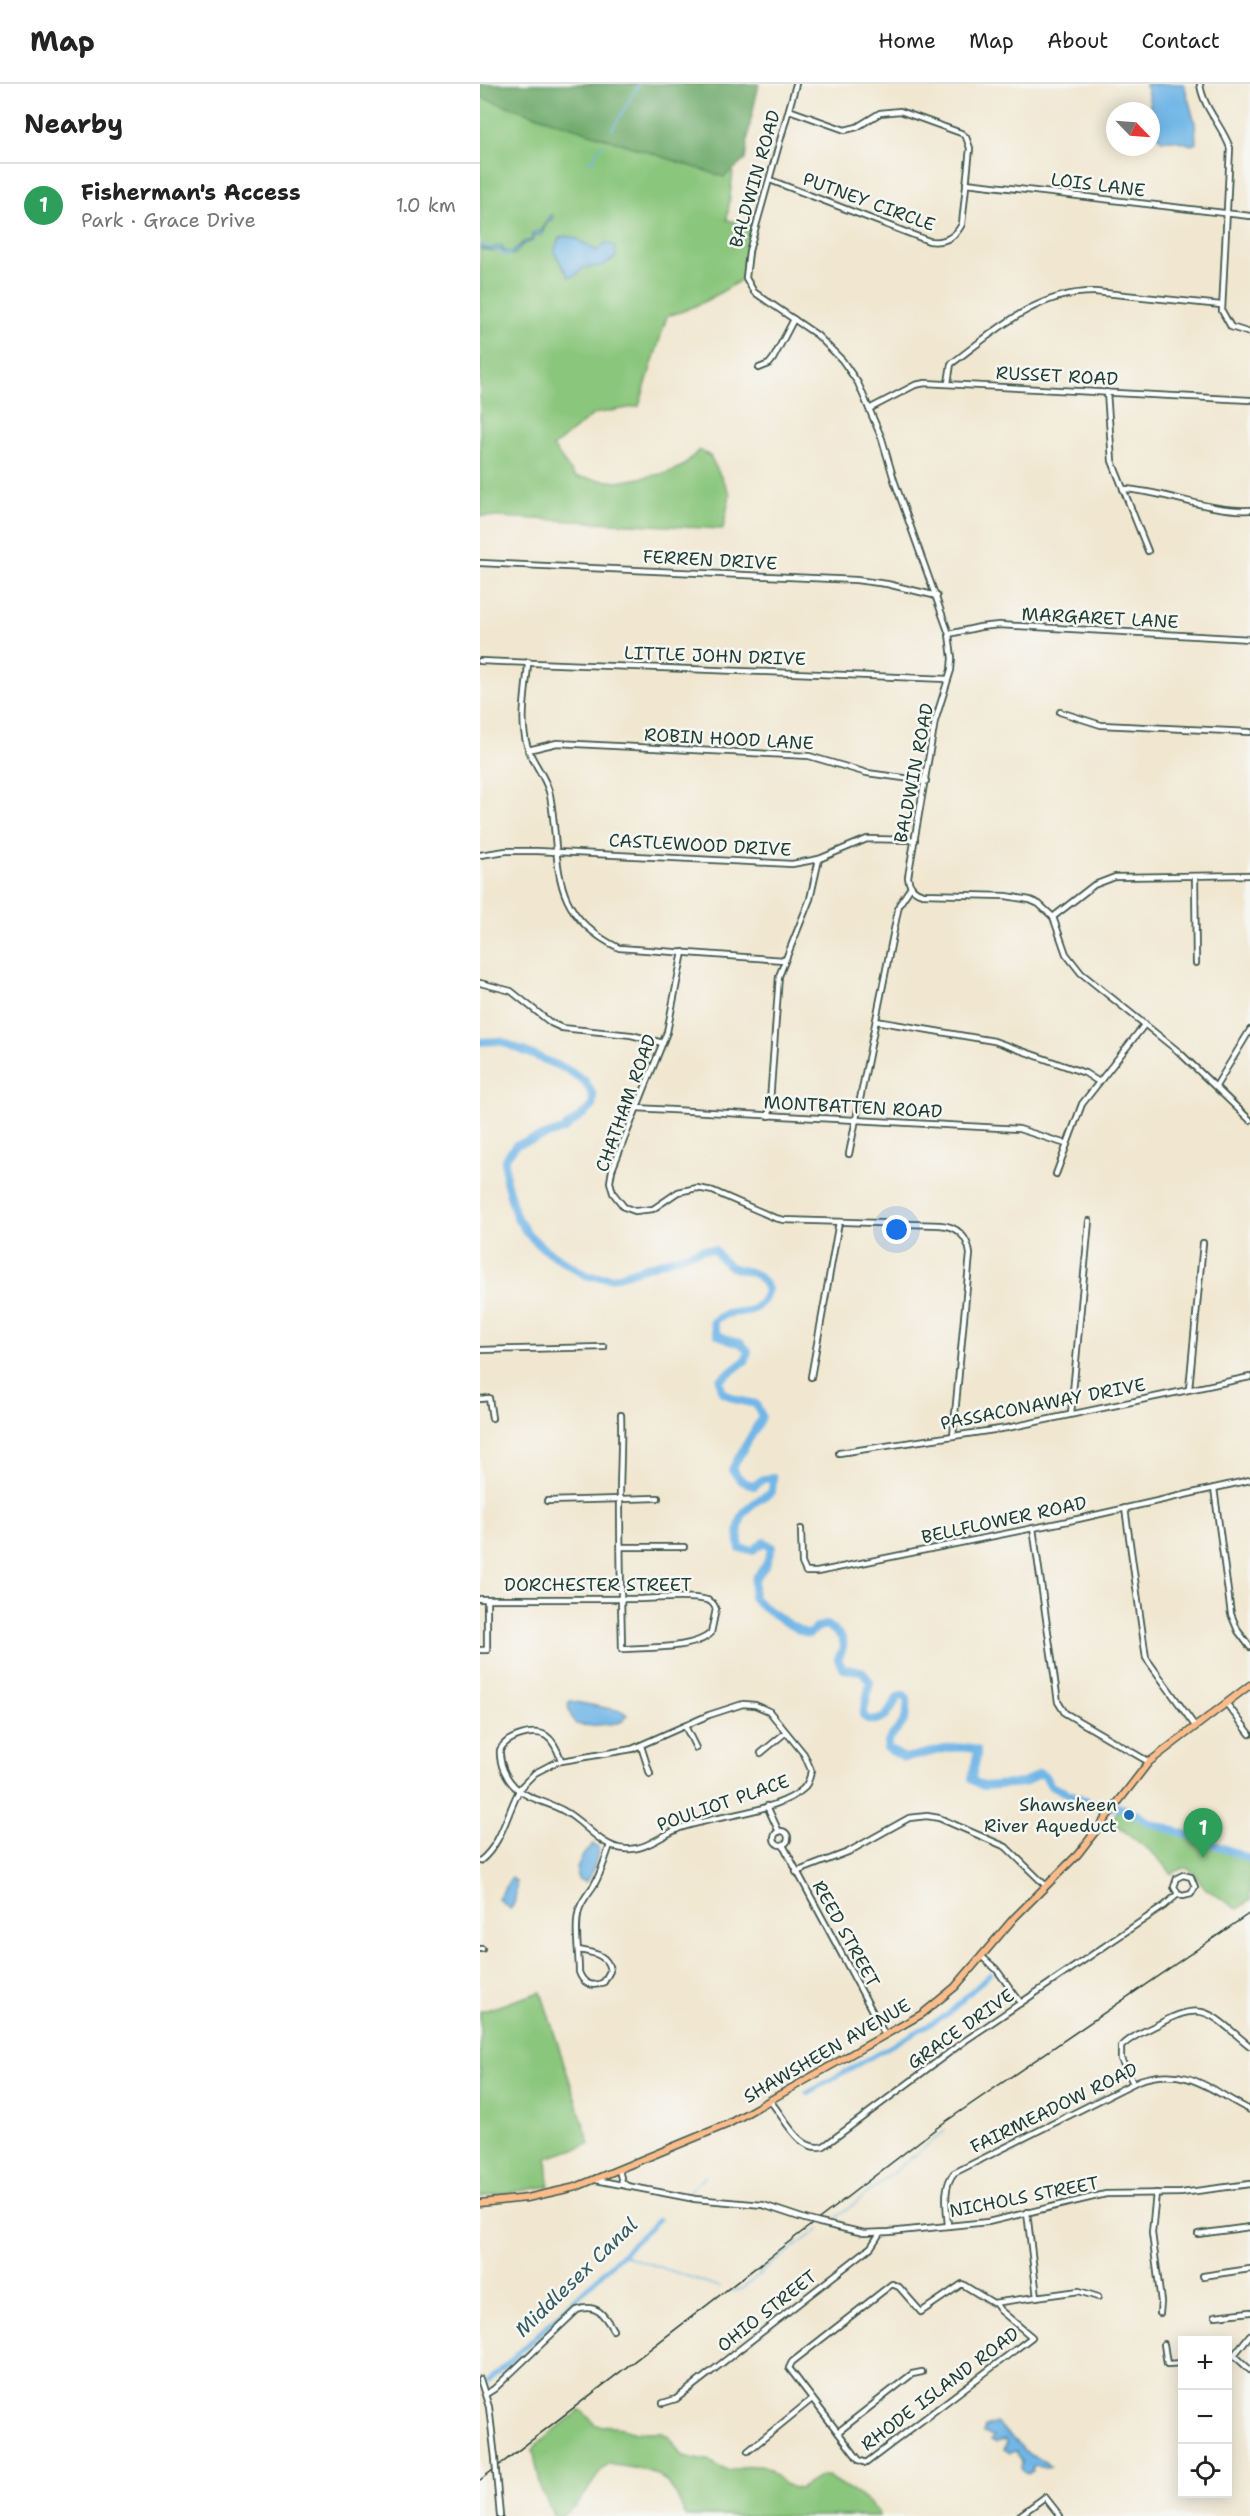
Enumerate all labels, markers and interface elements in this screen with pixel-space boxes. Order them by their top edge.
text: Map [30,22,95,60]
text: Home [878,27,936,55]
text: Map [969,27,1014,55]
text: About [1047,27,1108,55]
text: Contact [1141,27,1220,55]
north arrow [1106,102,1160,156]
text: Nearby [24,106,123,141]
street label: BALDWIN ROAD [724,107,786,251]
street label: PUTNEY CIRCLE [799,167,939,237]
street label: LOIS LANE [1049,167,1147,203]
text: Fisherman's Access [81,178,301,207]
text: 1 [39,192,48,218]
text: 1.0 km [396,192,456,218]
text: Park · Grace Drive [81,207,256,233]
street label: RUSSET ROAD [995,361,1119,391]
street label: FERREN DRIVE [642,544,778,576]
street label: MARGARET LANE [1021,602,1179,634]
street label: LITTLE JOHN DRIVE [624,641,806,671]
street label: BALDWIN ROAD [889,701,939,845]
street label: ROBIN HOOD LANE [644,723,814,755]
street label: CASTLEWOOD DRIVE [608,828,792,862]
street label: CHATHAM ROAD [590,1031,662,1175]
street label: MONTBATTEN ROAD [763,1090,943,1124]
your location [882,1215,911,1244]
street label: PASSACONAWAY DRIVE [938,1372,1148,1436]
street label: BELLFLOWER ROAD [919,1491,1089,1549]
street label: DORCHESTER STREET [504,1573,692,1597]
street label: POULIOT PLACE [654,1769,792,1837]
place label: Shawsheen River Aqueduct [984,1793,1117,1838]
marker: Shawsheen River Aqueduct [1122,1808,1136,1822]
pin: 1 [1184,1808,1222,1858]
street label: REED STREET [807,1876,885,1992]
street label: GRACE DRIVE [903,1983,1019,2075]
street label: SHAWSHEEN AVENUE [739,1993,915,2109]
street label: FAIRMEADOW ROAD [966,2057,1142,2159]
street label: NICHOLS STREET [947,2171,1101,2223]
water label: Middlesex Canal [509,2212,643,2342]
street label: OHIO STREET [712,2265,822,2357]
street label: RHODE ISLAND ROAD [856,2322,1024,2456]
map controls [1178,2336,1232,2498]
button: + [1178,2336,1232,2390]
button: − [1178,2390,1232,2444]
button: locate [1178,2444,1232,2498]

